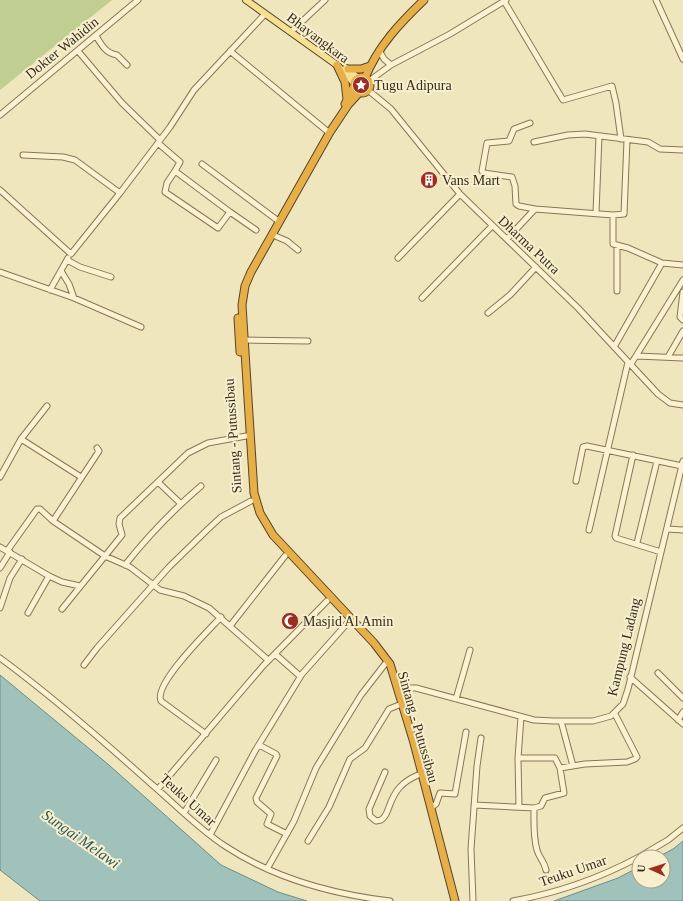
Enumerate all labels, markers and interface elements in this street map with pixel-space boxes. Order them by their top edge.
street label: Bhayangkara [284,10,353,67]
street label: Dokter Wahidin [23,14,101,82]
place icon: Tugu Adipura [351,75,371,95]
place label: Tugu Adipura [374,78,452,93]
building icon: Vans Mart [419,170,439,190]
place label: Vans Mart [442,173,500,188]
street label: Dharma Putra [495,213,563,278]
street label: Sintang - Putussibau [222,378,244,494]
street label: Kampung Ladang [605,596,643,698]
mosque icon: Masjid Al Amin [280,611,300,631]
place label: Masjid Al Amin [303,614,393,629]
street label: Sintang - Putussibau [395,670,441,784]
street label: Teuku Umar [157,771,219,829]
water label: Sungai Melawi [39,807,123,871]
north arrow [631,849,671,889]
street label: Teuku Umar [537,852,609,890]
text: U [635,864,647,873]

